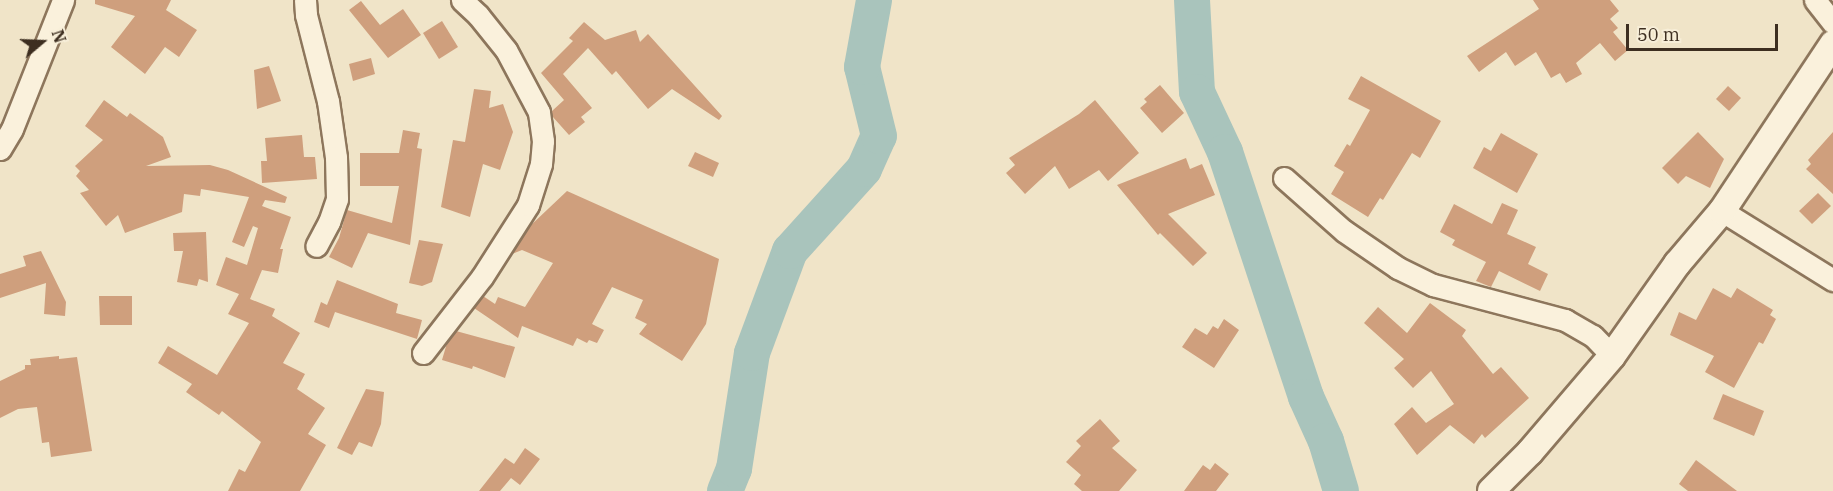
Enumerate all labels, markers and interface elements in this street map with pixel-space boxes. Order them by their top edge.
north arrow [12,12,72,72]
scale bar [1629,12,1780,50]
text: 50 m [1637,23,1680,46]
text: N [48,27,71,45]

